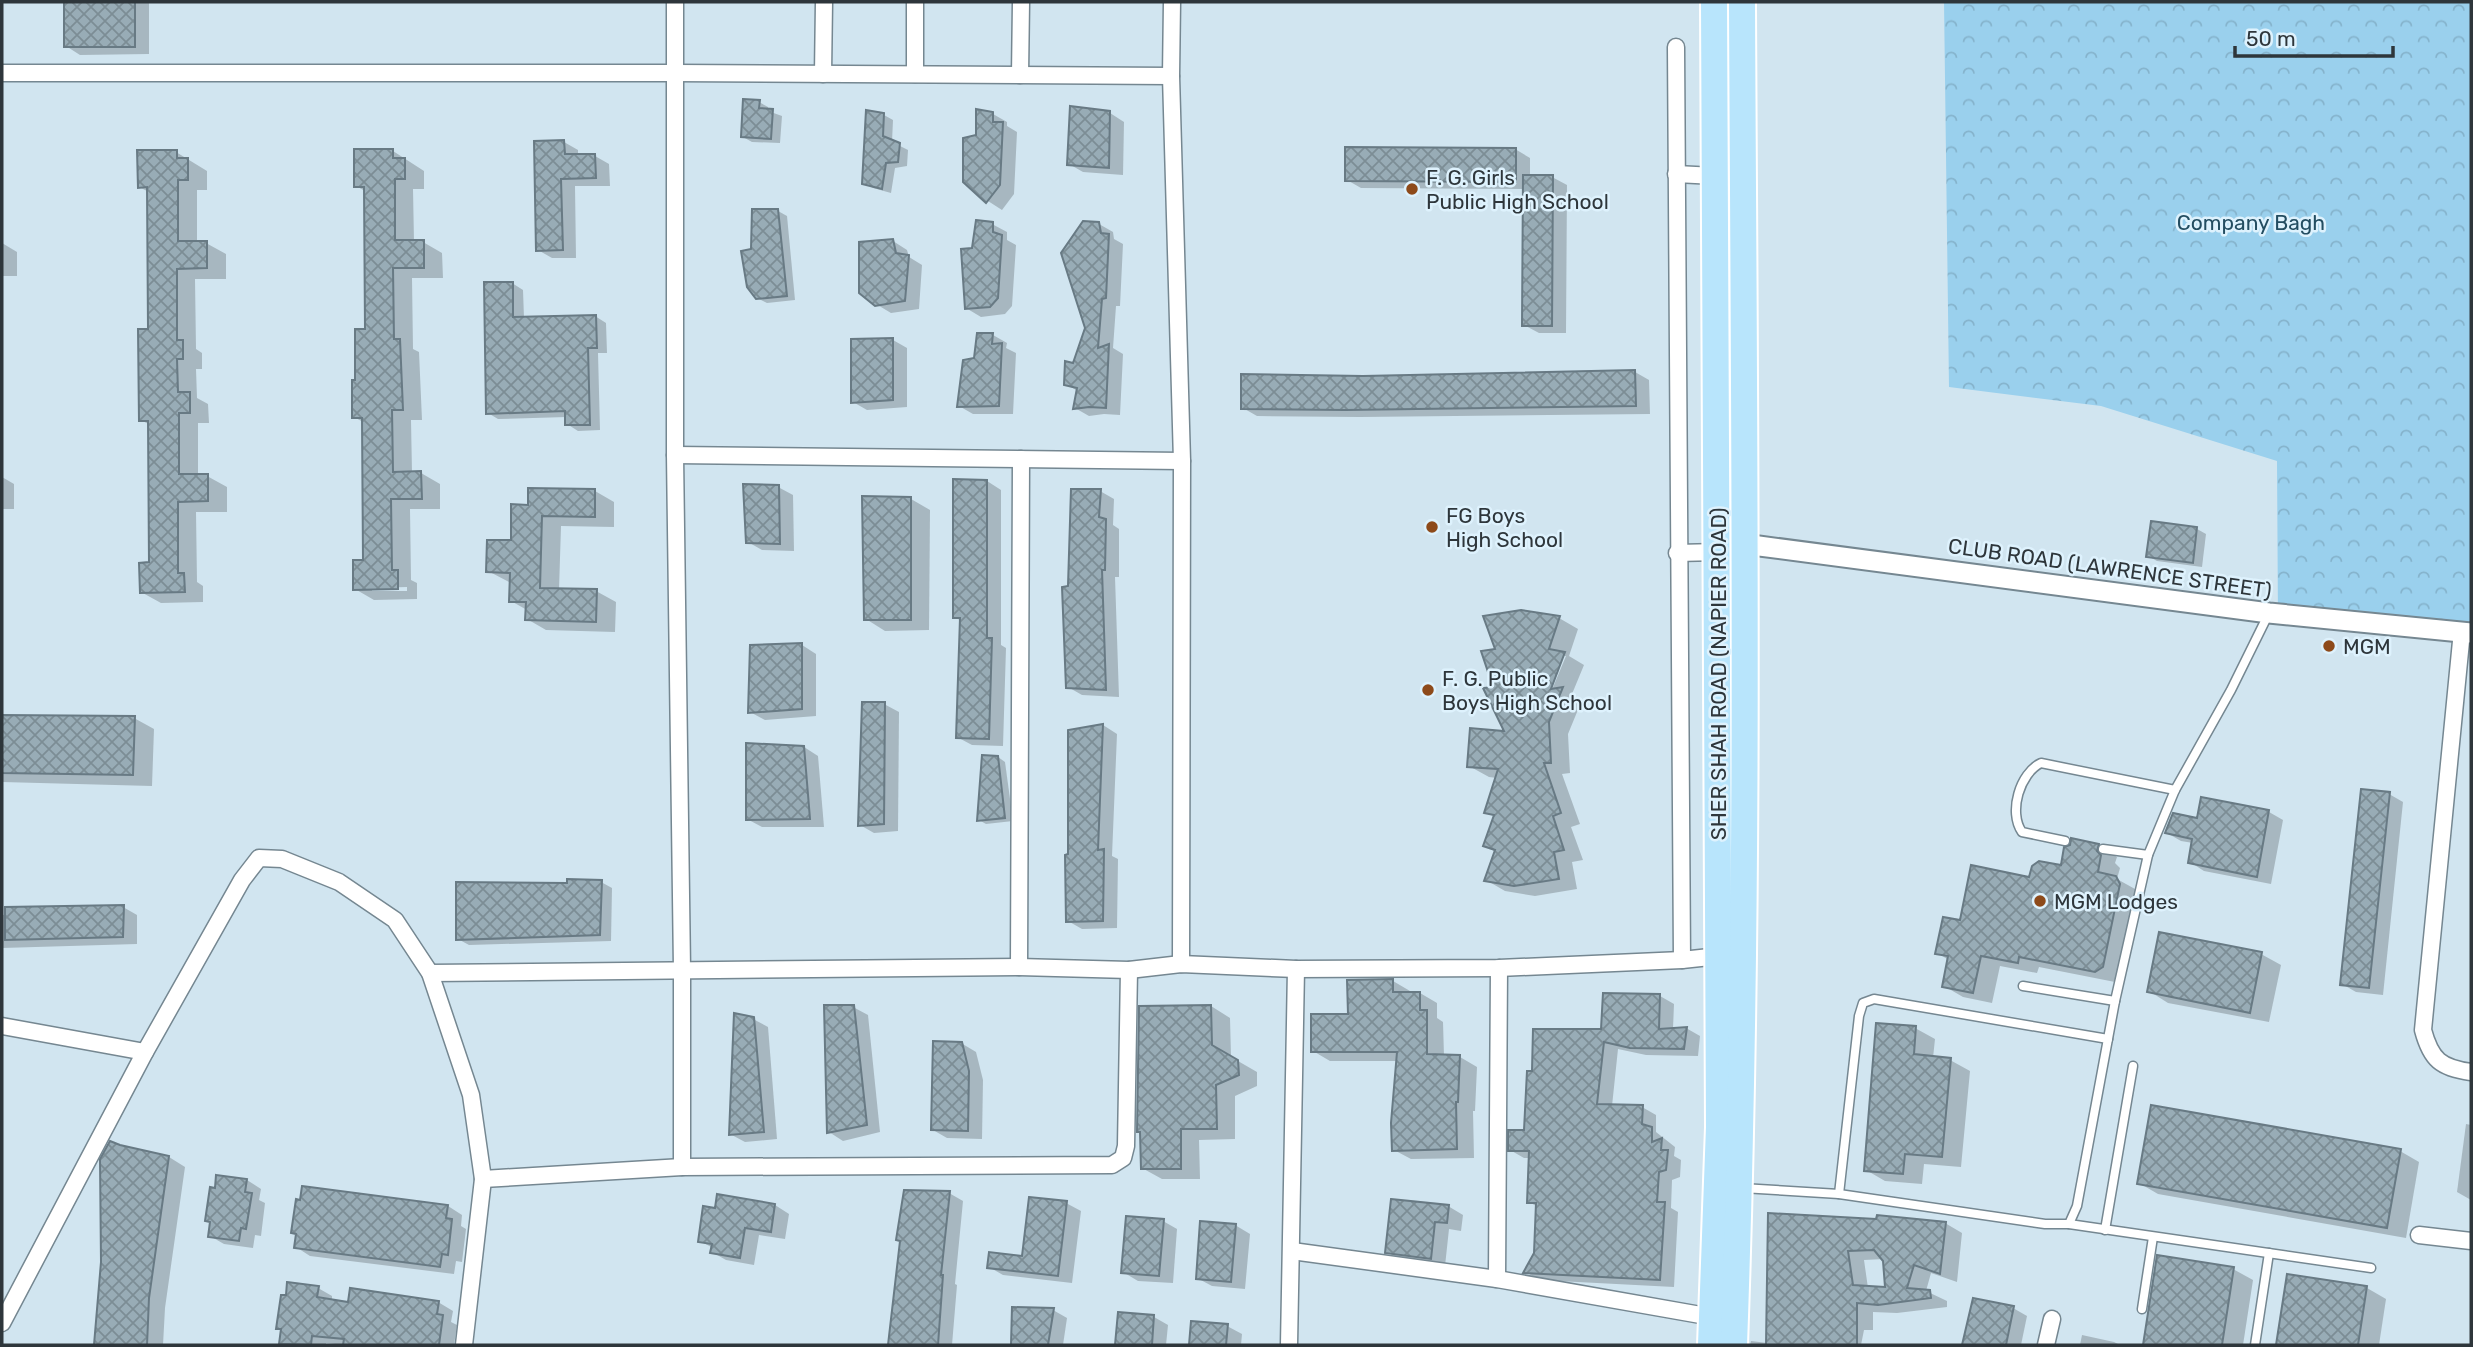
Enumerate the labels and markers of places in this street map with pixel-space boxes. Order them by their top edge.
place label: F. G. Girls Public High School [1426,165,1609,214]
marker: F. G. Girls Public High School [1404,181,1420,197]
place label: FG Boys High School [1446,503,1563,552]
marker: FG Boys High School [1424,519,1440,535]
place label: MGM [2343,634,2391,659]
marker: MGM [2321,638,2337,654]
place label: F. G. Public Boys High School [1442,666,1612,715]
marker: F. G. Public Boys High School [1420,682,1436,698]
place label: MGM Lodges [2054,889,2178,914]
marker: MGM Lodges [2032,893,2048,909]

